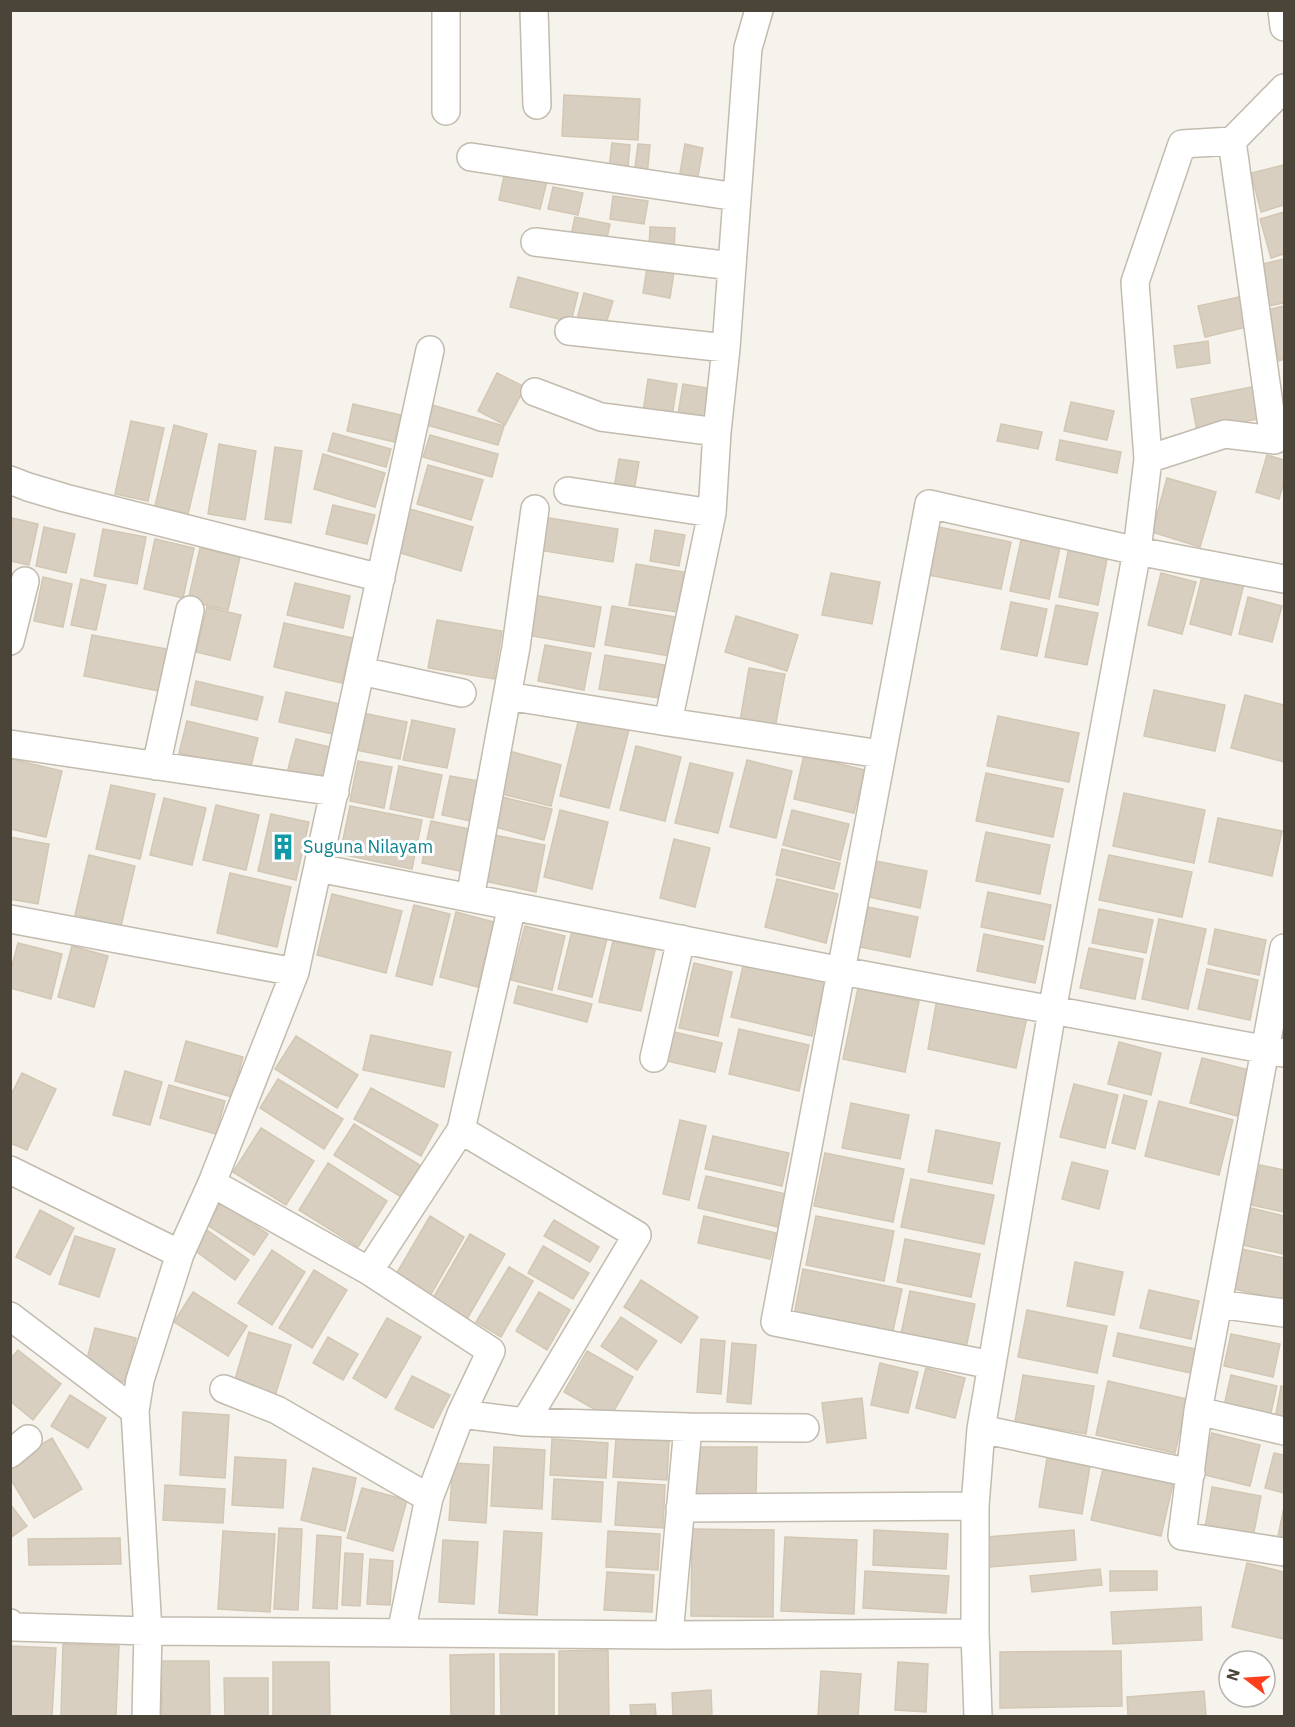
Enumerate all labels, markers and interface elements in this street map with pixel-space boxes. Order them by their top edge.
building icon: Suguna Nilayam [268,832,298,862]
place label: Suguna Nilayam [303,835,433,858]
north arrow [1217,1649,1277,1709]
text: N [1221,1666,1244,1683]

